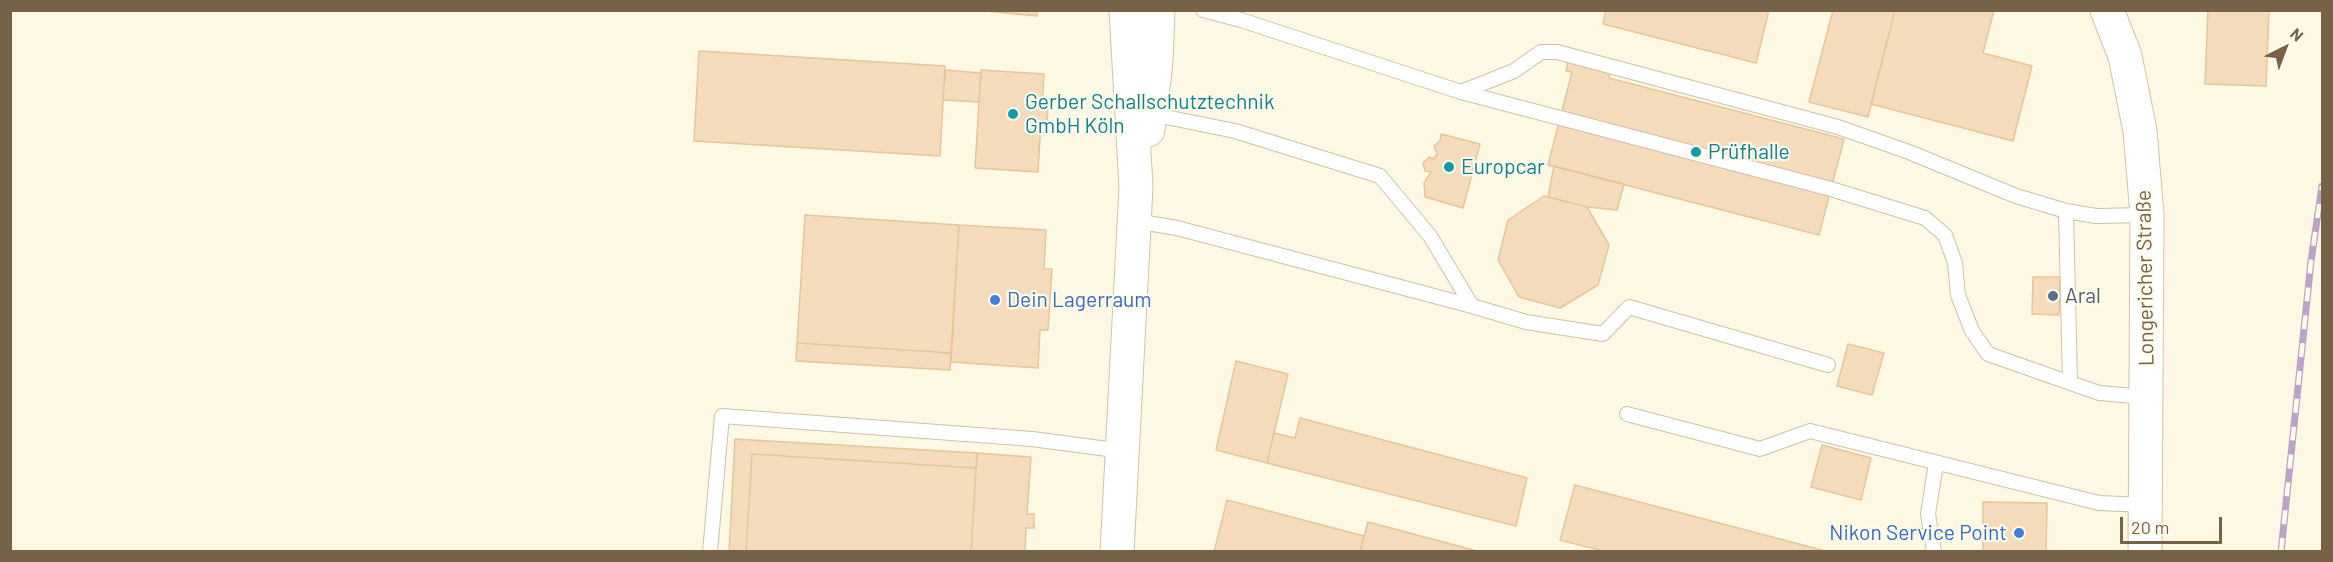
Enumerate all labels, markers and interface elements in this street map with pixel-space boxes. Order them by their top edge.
north arrow [2255,18,2315,78]
text: N [2287,24,2308,45]
place label: Gerber Schallschutztechnik GmbH Köln [1025,89,1274,139]
marker: Gerber Schallschutztechnik GmbH Köln [1006,107,1020,121]
place label: Prüfhalle [1708,139,1790,165]
marker: Prüfhalle [1689,145,1703,159]
place label: Europcar [1461,154,1545,180]
marker: Europcar [1442,160,1456,174]
street label: Longericher Straße [2131,190,2159,366]
place label: Aral [2065,283,2101,309]
place label: Dein Lagerraum [1007,287,1152,313]
marker: Aral [2046,289,2060,303]
marker: Dein Lagerraum [988,293,1002,307]
scale bar [2123,505,2225,543]
text: 20 m [2131,516,2169,538]
place label: Nikon Service Point [1829,520,2007,546]
marker: Nikon Service Point [2012,526,2026,540]

